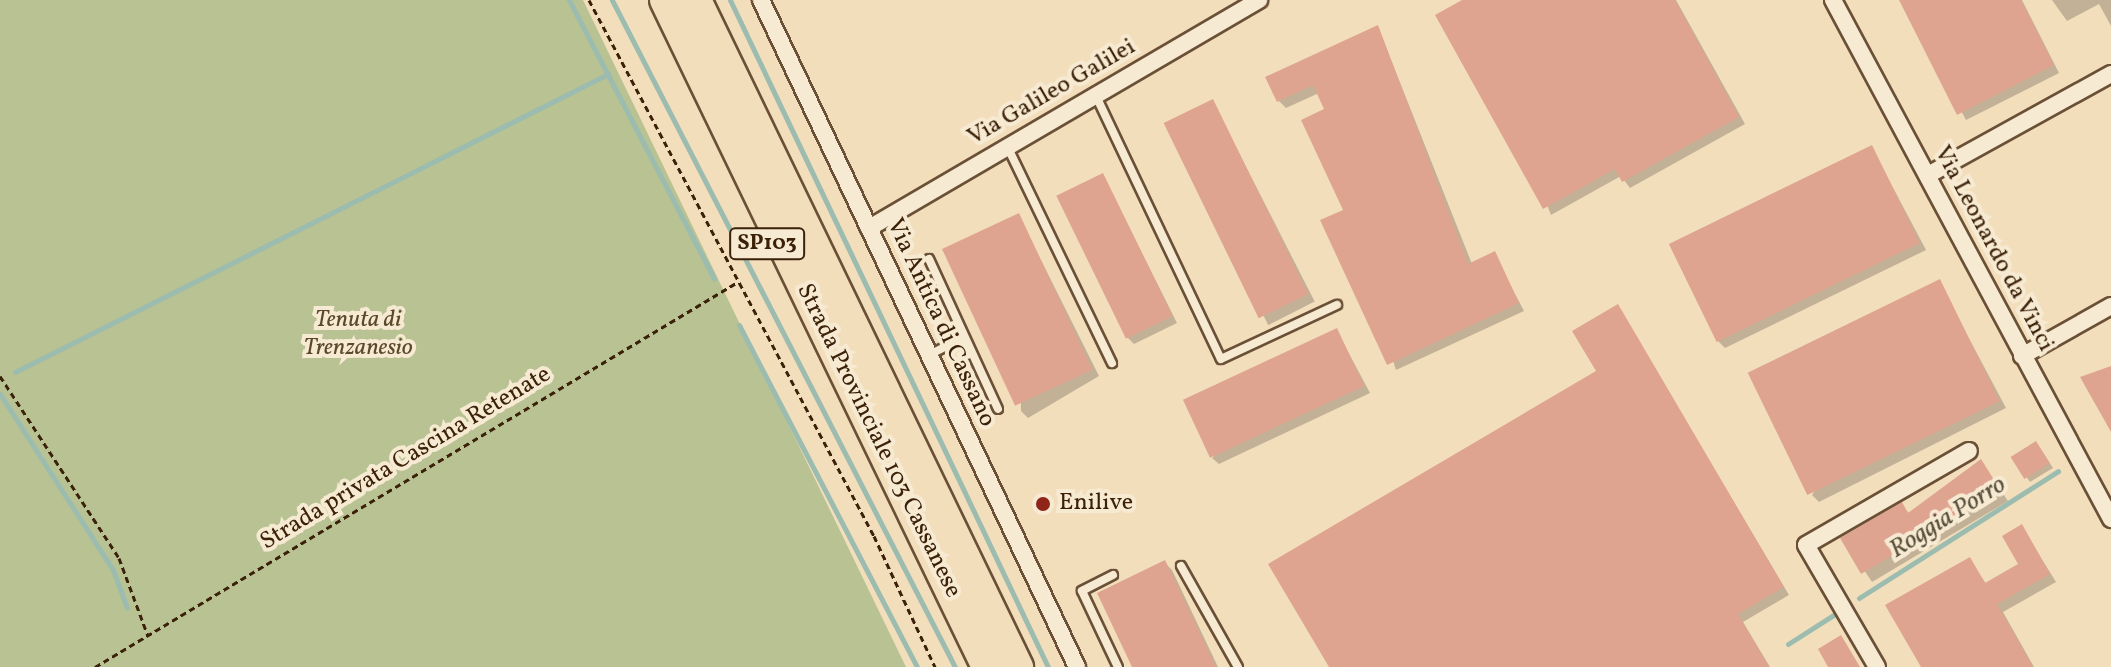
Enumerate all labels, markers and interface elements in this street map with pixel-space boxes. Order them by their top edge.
street label: Via Galileo Galilei [963,33,1141,153]
street label: Via Leonardo da Vinci [1926,141,2060,357]
street label: Via Antica di Cassano [879,214,1001,432]
road number: SP103 [729,226,805,262]
street label: Strada Provinciale 103 Cassanese [789,279,967,603]
park label: Tenuta di Trenzanesio [303,307,413,363]
street label: Strada privata Cascina Retenate [256,361,556,557]
water label: Roggia Porro [1884,470,2012,566]
place label: Enilive [1059,490,1133,518]
marker: Enilive [1034,495,1052,513]

